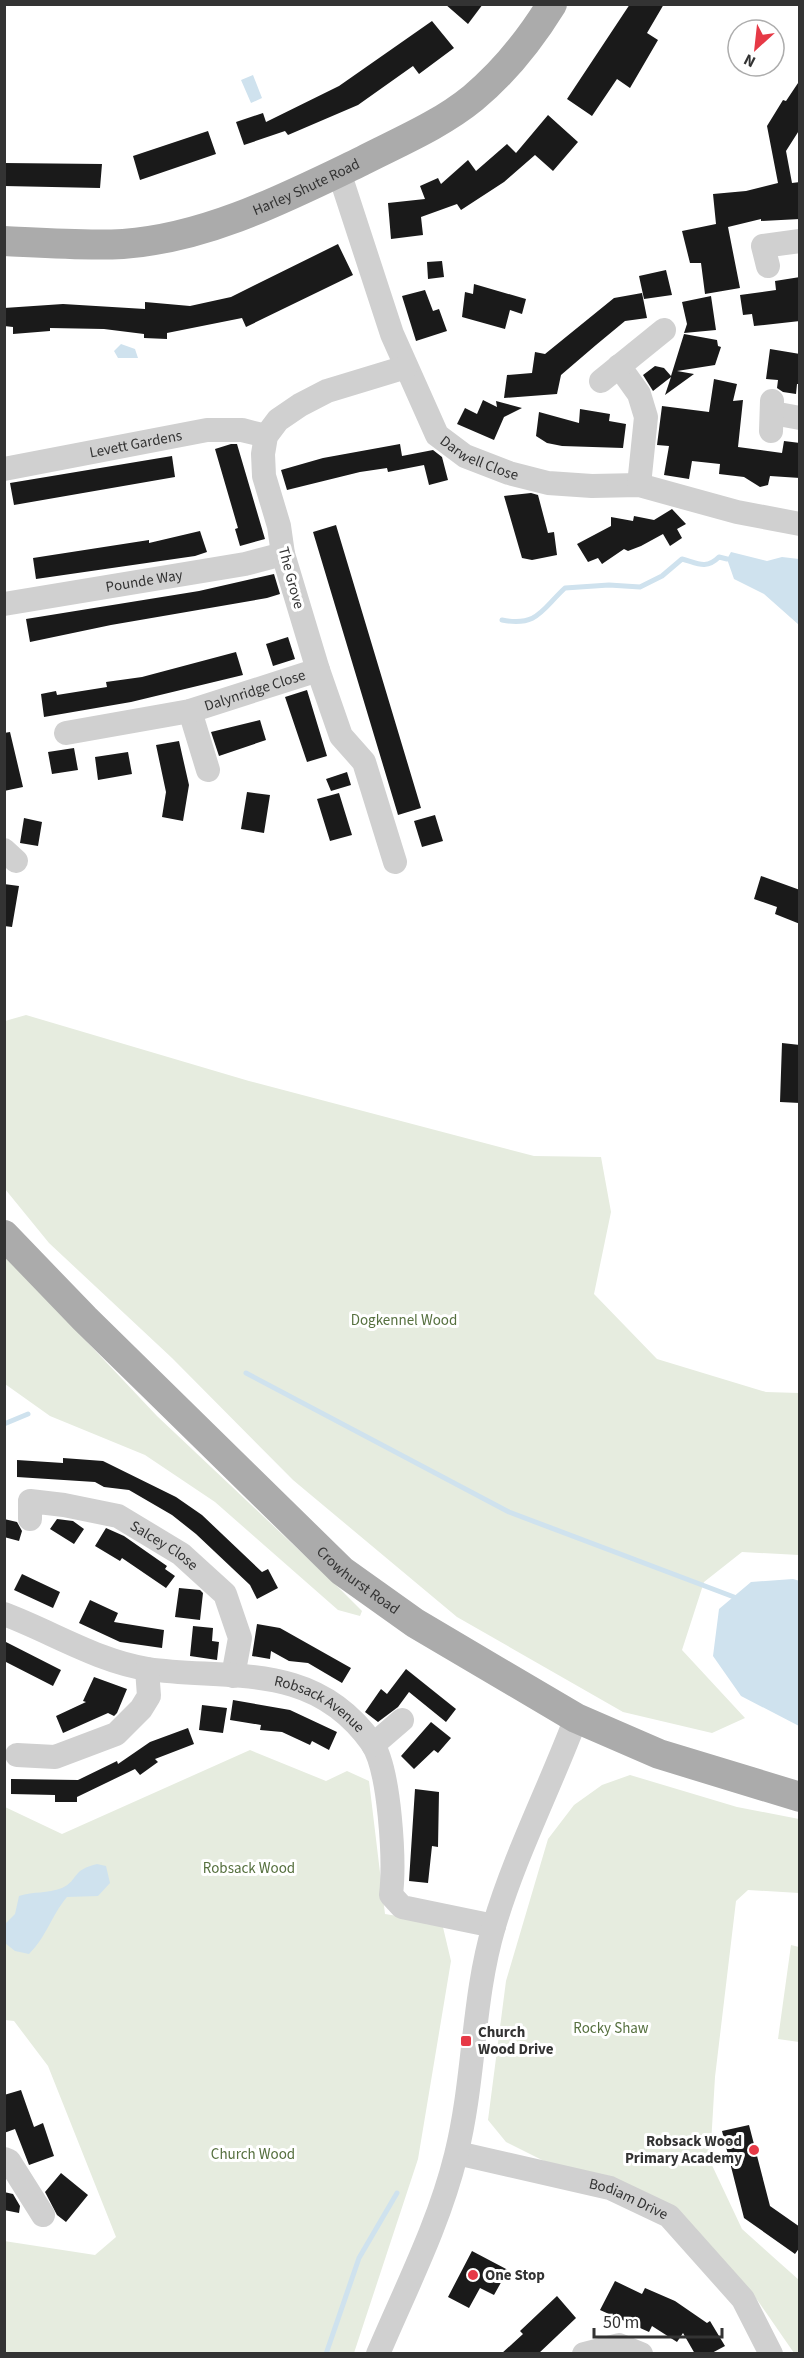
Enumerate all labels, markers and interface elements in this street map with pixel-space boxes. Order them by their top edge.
north arrow [726,18,786,78]
text: N [740,48,759,73]
street label: Harley Shute Road [249,153,363,221]
street label: Levett Gardens [87,425,184,463]
street label: Darwell Close [436,430,521,486]
street label: The Grove [273,545,309,611]
street label: Pounde Way [104,564,184,597]
street label: Dalynridge Close [202,664,308,716]
park label: Dogkennel Wood [351,1310,457,1331]
street label: Salcey Close [126,1515,203,1575]
street label: Crowhurst Road [312,1541,404,1619]
street label: Robsack Avenue [272,1670,370,1737]
park label: Robsack Wood [203,1858,295,1879]
park label: Rocky Shaw [573,2018,649,2039]
place label: Church Wood Drive [478,2022,554,2060]
marker: Church Wood Drive [459,2034,473,2048]
place label: Robsack Wood Primary Academy [625,2131,742,2169]
marker: Robsack Wood Primary Academy [747,2143,761,2157]
park label: Church Wood [211,2144,295,2165]
street label: Bodiam Drive [587,2173,672,2225]
place label: One Stop [485,2265,545,2286]
marker: One Stop [466,2268,480,2282]
scale bar [594,2301,722,2339]
text: 50 m [603,2310,639,2335]

